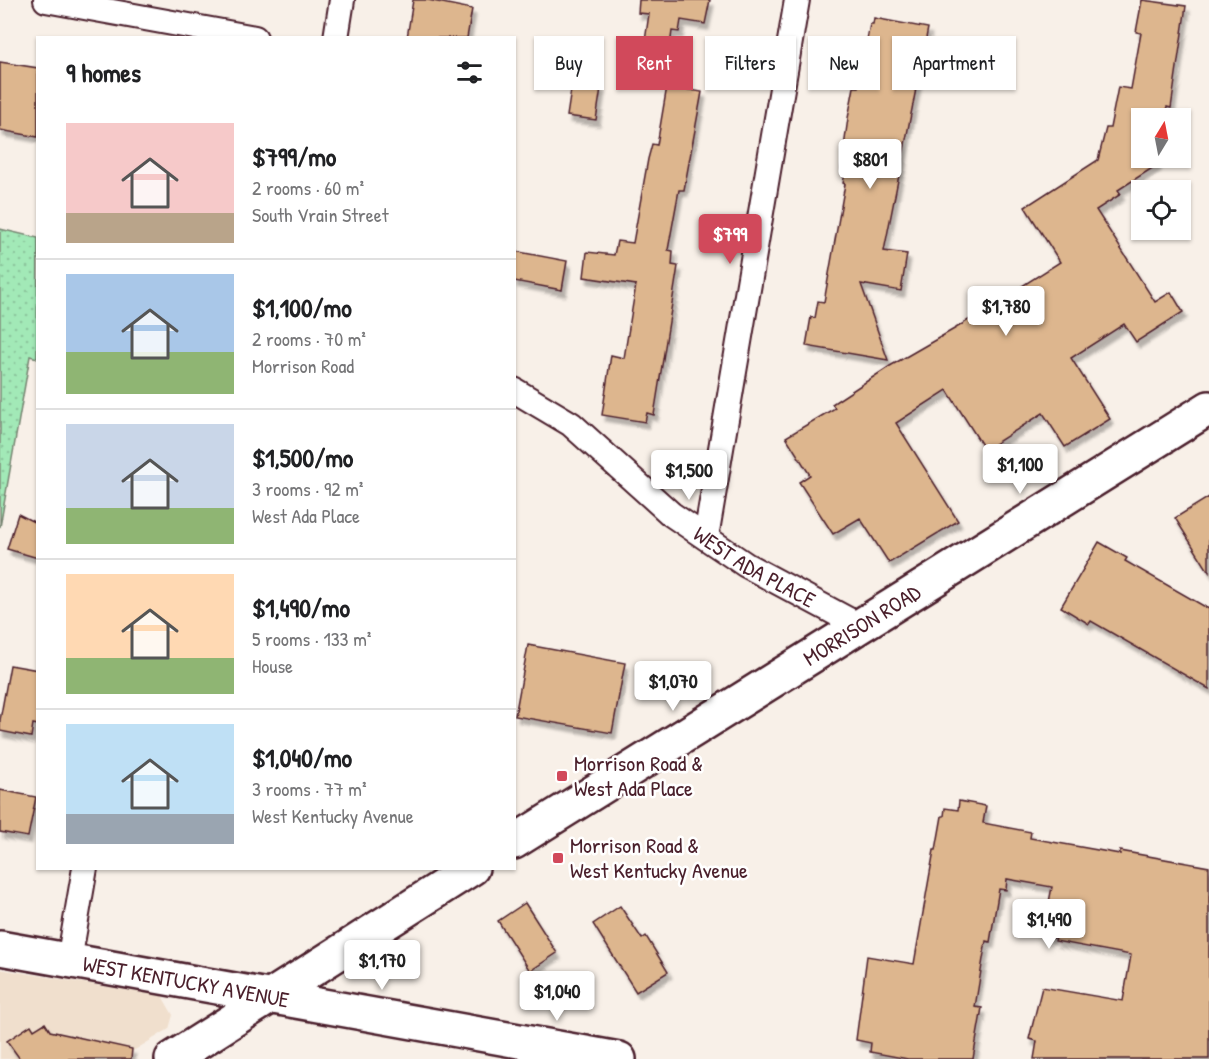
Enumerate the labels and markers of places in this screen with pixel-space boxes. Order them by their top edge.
pin: $801 [834,139,906,190]
pin: $799 [694,214,766,265]
pin: $1,780 [957,286,1055,337]
pin: $1,100 [971,444,1069,495]
pin: $1,500 [640,450,738,501]
pin: $1,070 [624,661,722,712]
place label: Morrison Road & West Ada Place [574,748,703,803]
marker: Morrison Road & West Ada Place [555,769,569,783]
place label: Morrison Road & West Kentucky Avenue [570,830,748,885]
marker: Morrison Road & West Kentucky Avenue [551,851,565,865]
pin: $1,490 [1000,899,1098,950]
pin: $1,170 [333,940,431,991]
pin: $1,040 [508,971,606,1022]

